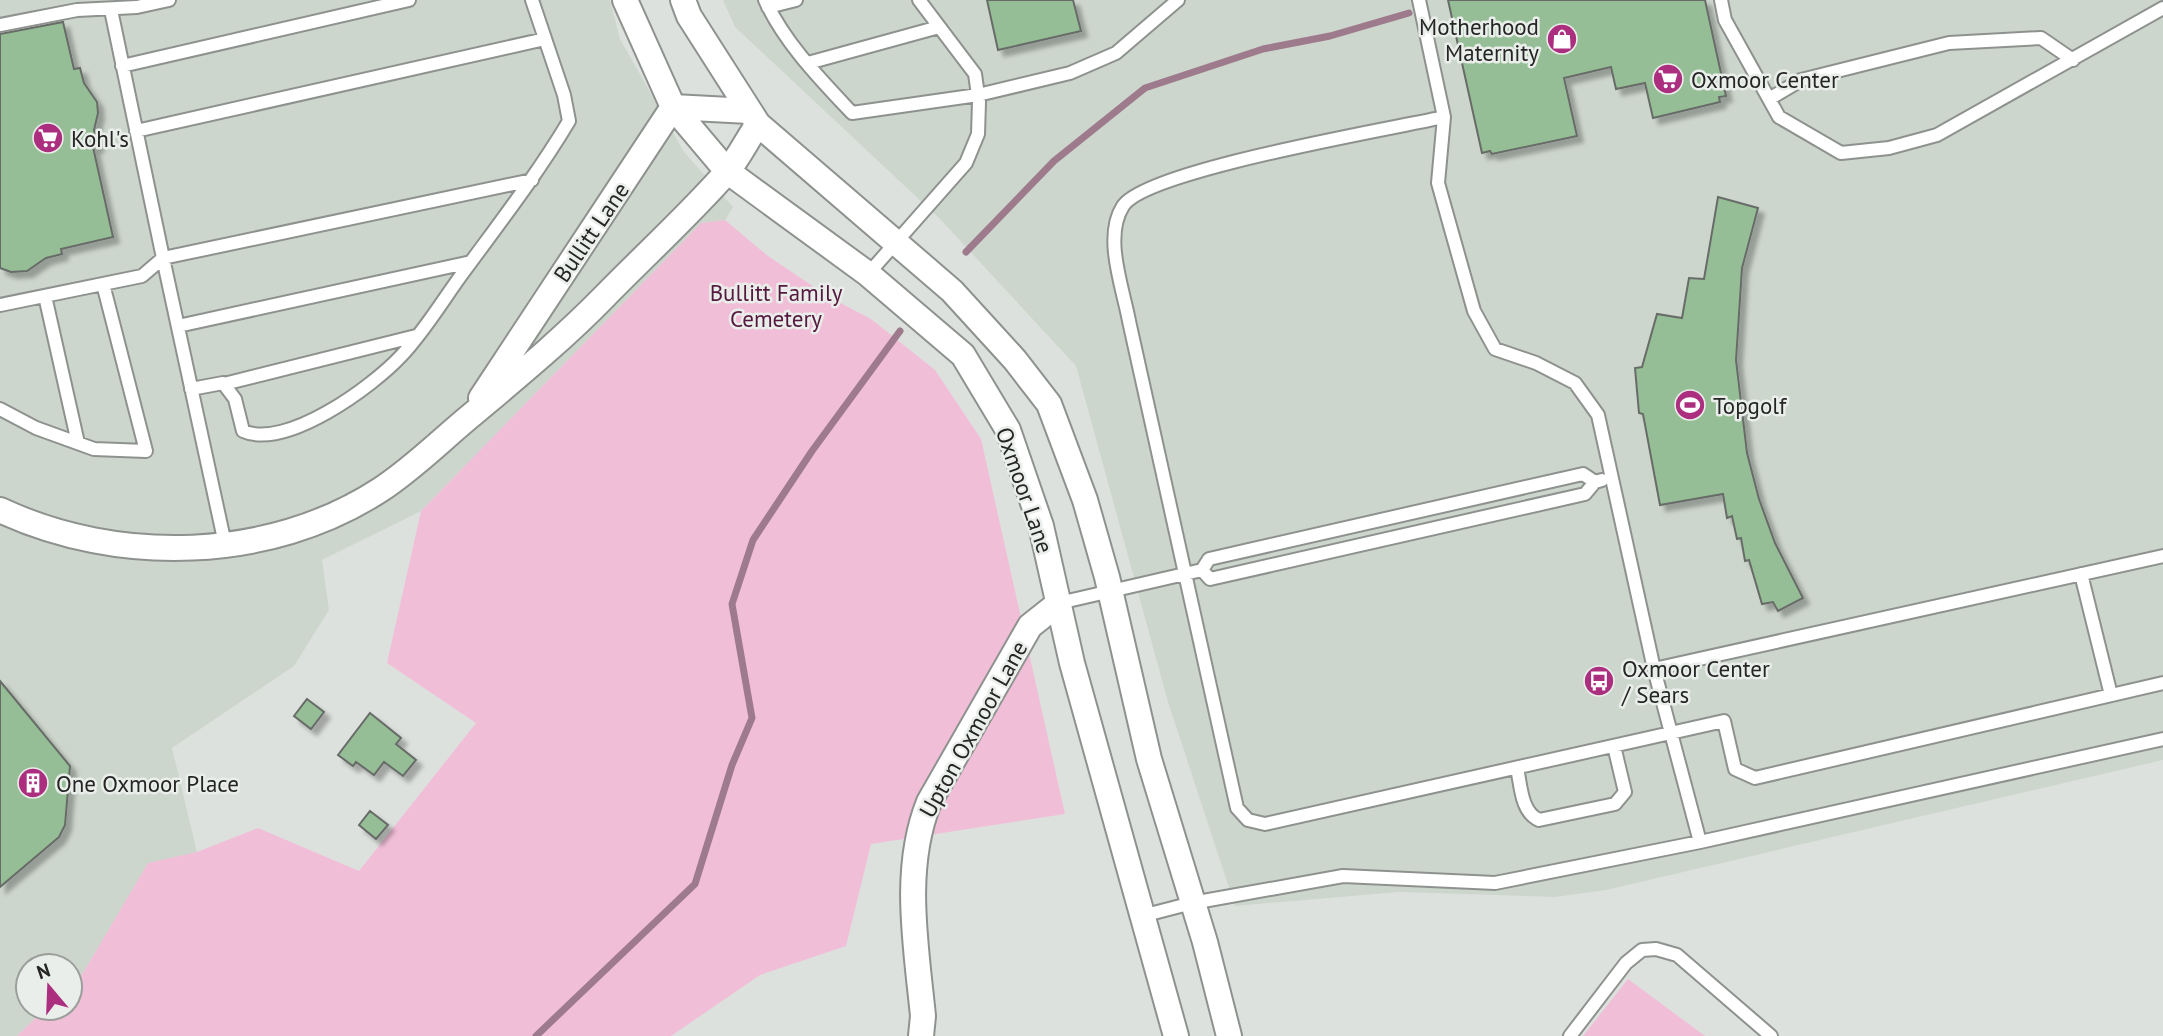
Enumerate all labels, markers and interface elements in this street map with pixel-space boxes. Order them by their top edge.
place label: Motherhood Maternity [1419,12,1539,67]
shop icon: Motherhood Maternity [1545,22,1579,56]
supermarket icon: Oxmoor Center [1651,62,1685,96]
place label: Oxmoor Center [1691,65,1839,94]
supermarket icon: Kohl's [31,121,65,155]
place label: Kohl's [71,124,129,153]
street label: Bullitt Lane [547,177,635,287]
park label: Bullitt Family Cemetery [710,278,843,333]
sports icon: Topgolf [1673,388,1707,422]
place label: Topgolf [1713,391,1788,420]
street label: Oxmoor Lane [990,423,1060,557]
street label: Upton Oxmoor Lane [912,636,1034,822]
place label: Oxmoor Center / Sears [1621,654,1770,709]
bus stop icon: Oxmoor Center / Sears [1582,664,1616,698]
building icon: One Oxmoor Place [16,766,50,800]
place label: One Oxmoor Place [56,769,239,798]
north arrow [14,952,84,1022]
text: N [34,958,53,984]

